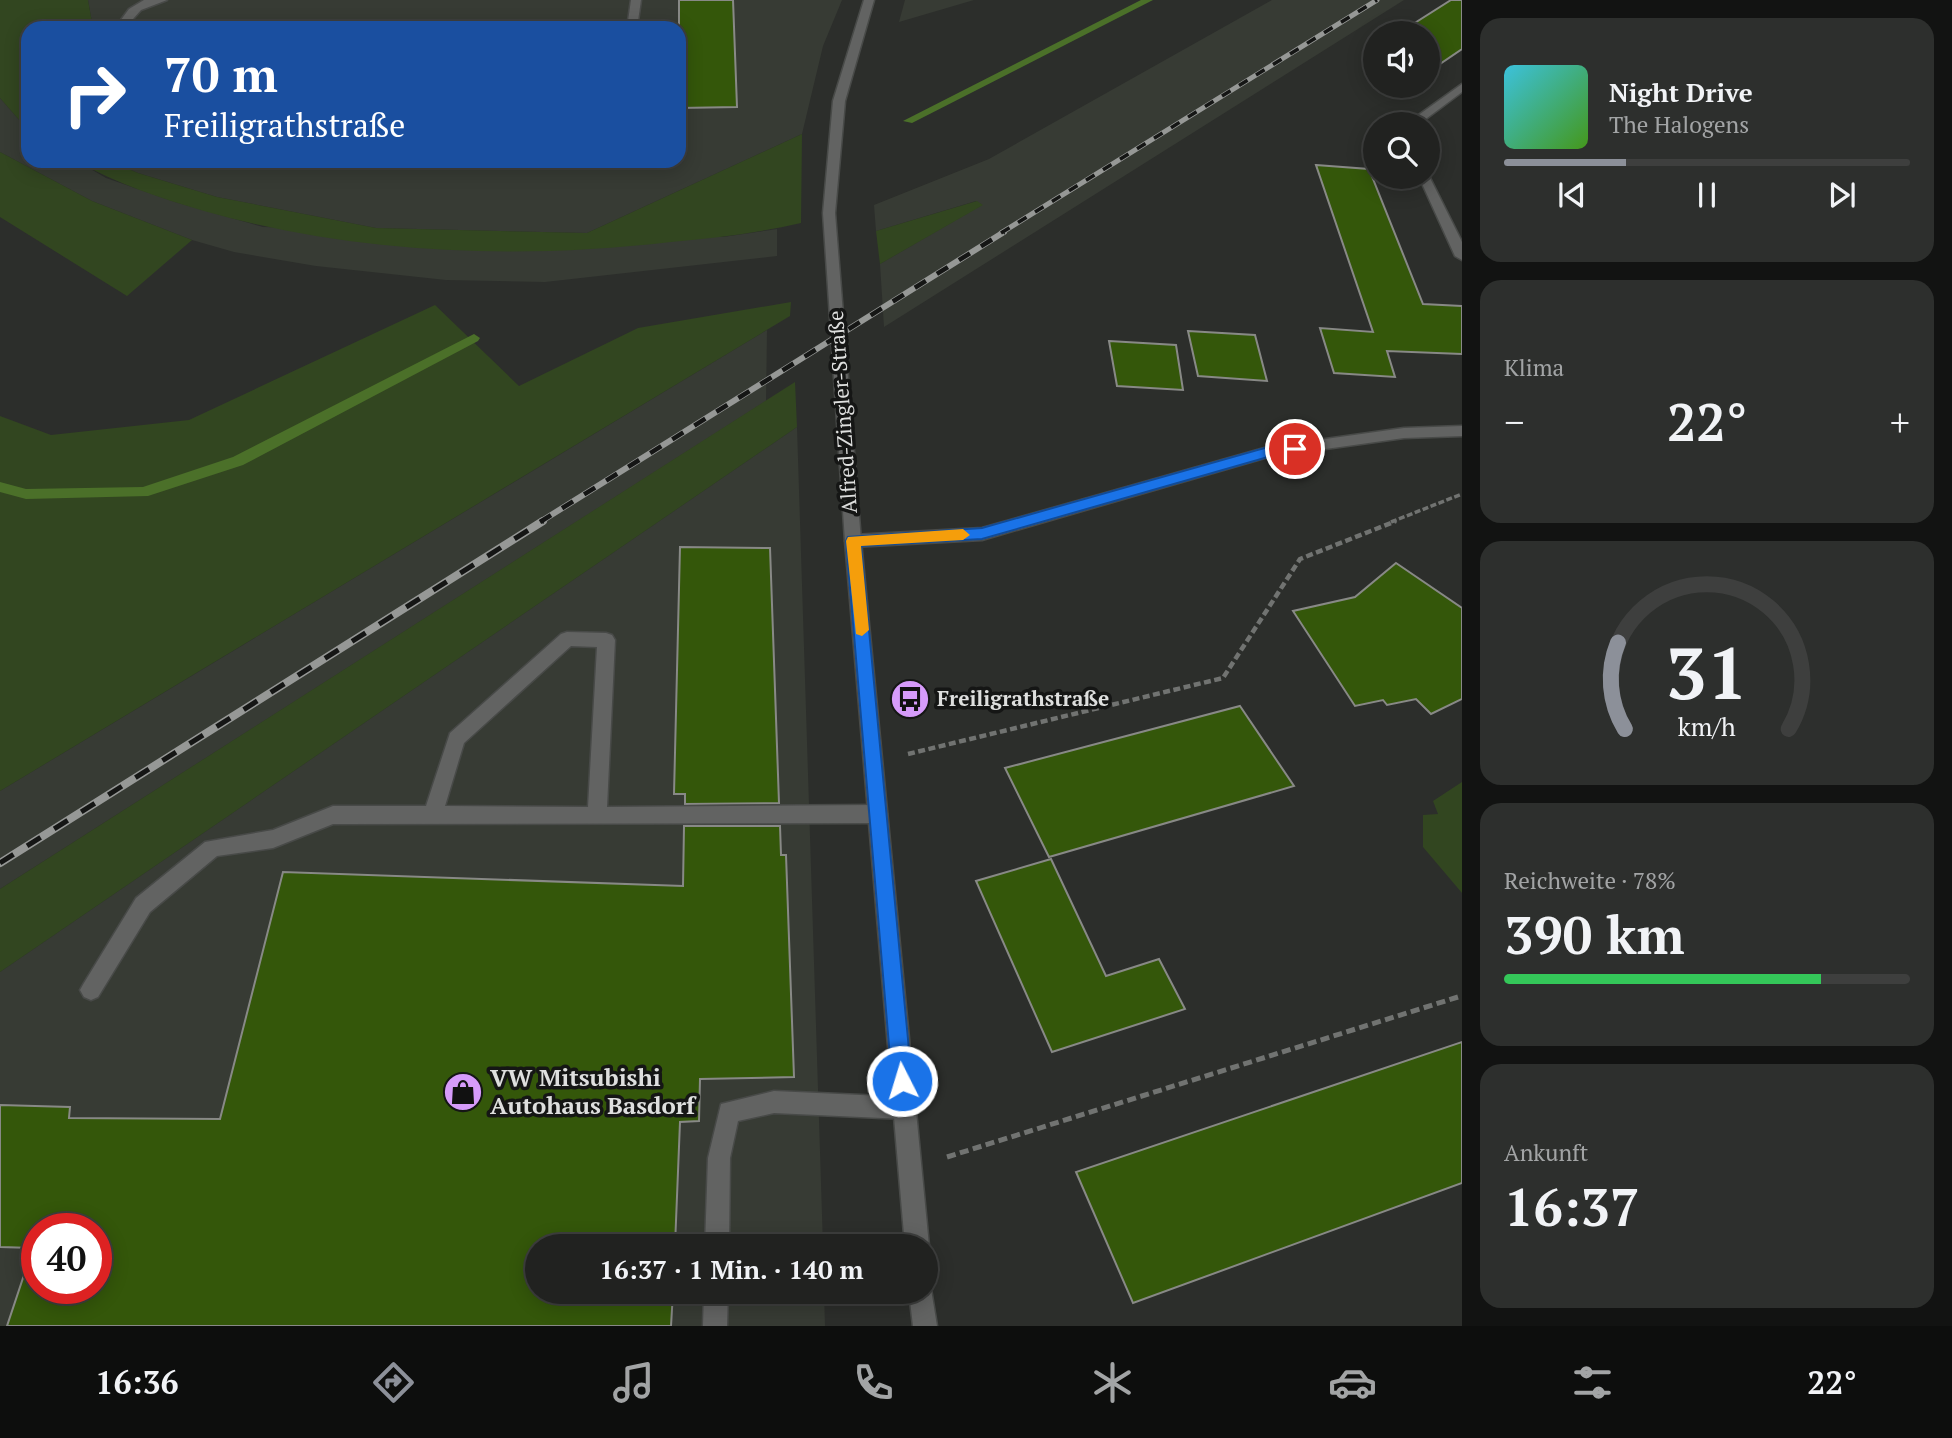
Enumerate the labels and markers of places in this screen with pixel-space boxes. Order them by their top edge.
pin [1265,419,1325,479]
bus stop icon: Freiligrathstraße [889,678,931,720]
place label: Freiligrathstraße [937,684,1109,712]
place label: VW Mitsubishi Autohaus Basdorf [490,1061,697,1121]
shop icon: VW Mitsubishi Autohaus Basdorf [442,1071,484,1113]

